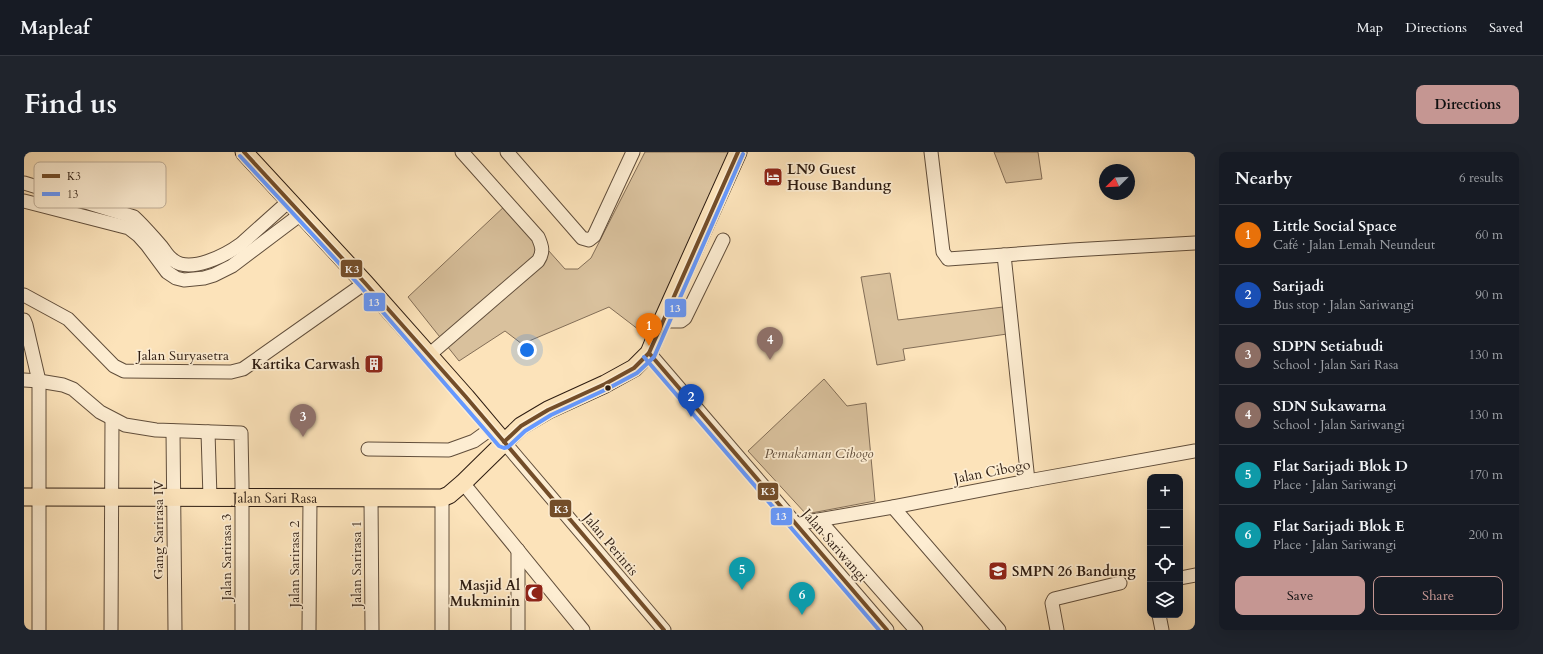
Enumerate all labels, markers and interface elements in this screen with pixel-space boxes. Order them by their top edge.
text: Mapleaf [20,15,90,41]
text: Map [1357,18,1383,37]
text: Directions [1405,18,1467,37]
text: Saved [1489,18,1523,37]
text: Find us [24,85,117,123]
button: Directions [1416,85,1519,124]
place label: LN9 Guest House Bandung [787,160,892,195]
legend [34,162,166,208]
north arrow [1099,164,1135,200]
hotel icon: LN9 Guest House Bandung [762,166,784,188]
text: Nearby [1235,167,1292,190]
text: K3 [67,169,81,184]
text: 6 results [1459,169,1503,187]
text: 13 [67,187,79,202]
text: Little Social Space [1273,216,1397,236]
text: 1 [1245,226,1251,244]
text: 60 m [1475,226,1503,244]
text: Café · Jalan Lemah Neundeut [1273,236,1435,254]
line badge: K3 [340,259,363,278]
text: K3 [345,262,360,277]
text: Sarijadi [1273,276,1324,296]
text: 2 [1245,286,1251,304]
text: 90 m [1475,286,1503,304]
line badge: 13 [363,292,386,312]
text: 13 [368,295,380,310]
text: Bus stop · Jalan Sariwangi [1273,296,1414,314]
line badge: 13 [664,298,687,318]
text: 13 [669,301,681,316]
pin: 1 [636,313,662,346]
pin: 4 [757,327,783,360]
text: SDPN Setiabudi [1273,336,1384,356]
your location [517,340,537,360]
street label: Jalan Suryasetra [135,346,229,365]
text: 3 [1245,346,1251,364]
text: 130 m [1469,346,1503,364]
building icon: Kartika Carwash [363,353,385,375]
place label: Kartika Carwash [252,355,360,374]
text: School · Jalan Sari Rasa [1273,356,1399,374]
unlabelled marker [603,383,613,393]
pin: 2 [678,384,704,417]
text: SDN Sukawarna [1273,396,1387,416]
pin: 3 [290,404,316,437]
text: 4 [1245,406,1251,424]
text: 130 m [1469,406,1503,424]
text: School · Jalan Sariwangi [1273,416,1405,434]
park label: Pemakaman Cibogo [764,444,874,463]
street label: Jalan Cibogo [950,455,1032,489]
text: Flat Sarijadi Blok D [1273,456,1408,476]
text: 5 [1245,466,1251,484]
text: 170 m [1469,466,1503,484]
map controls [1147,474,1183,618]
button: + [1147,474,1183,510]
text: Place · Jalan Sariwangi [1273,476,1396,494]
street label: Gang Sarirasa IV [149,480,168,580]
line badge: K3 [757,482,779,501]
text: K3 [761,484,776,499]
street label: Jalan Sari Rasa [231,488,317,508]
line badge: K3 [549,499,572,518]
text: K3 [554,502,569,517]
street label: Jalan Sariwangi [796,503,872,586]
street label: Jalan Perintis [577,507,643,580]
line badge: 13 [770,507,793,526]
text: 13 [775,509,787,524]
button: − [1147,510,1183,546]
street label: Jalan Sarirasa 3 [217,513,236,603]
text: Flat Sarijadi Blok E [1273,516,1405,536]
street label: Jalan Sarirasa 2 [285,520,304,610]
street label: Jalan Sarirasa 1 [347,520,366,610]
text: 6 [1245,526,1251,544]
text: 200 m [1469,526,1503,544]
text: Place · Jalan Sariwangi [1273,536,1396,554]
button: locate [1147,546,1183,582]
pin: 5 [729,557,755,590]
school or university icon: SMPN 26 Bandung [987,560,1009,582]
place label: SMPN 26 Bandung [1012,562,1136,581]
place label: Masjid Al Mukminin [450,576,520,611]
button: Save [1235,576,1365,615]
button: Share [1373,576,1503,615]
mosque icon: Masjid Al Mukminin [523,582,545,604]
pin: 6 [789,582,815,615]
button: layers [1147,582,1183,618]

